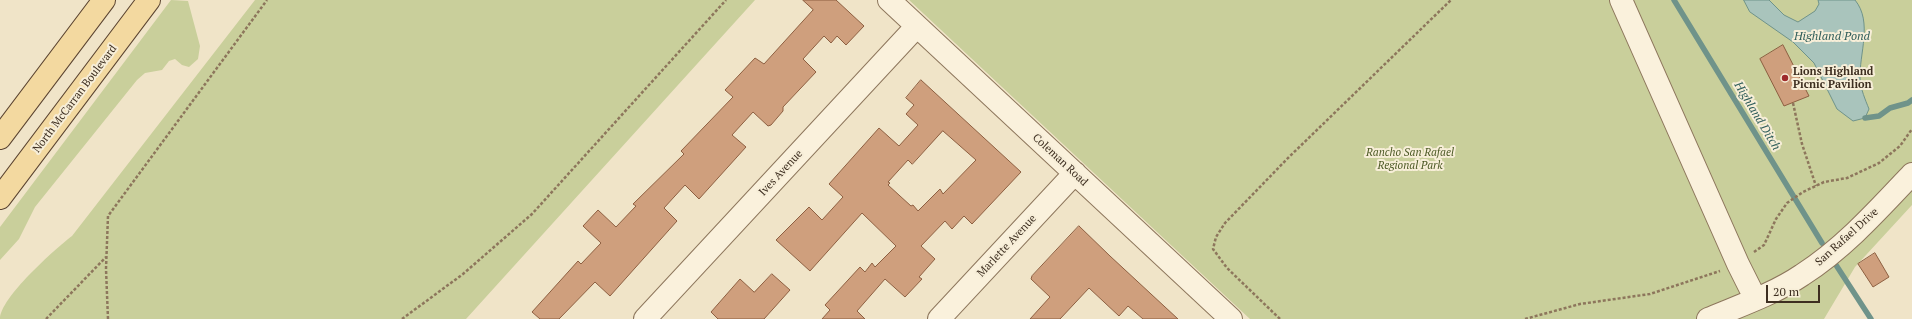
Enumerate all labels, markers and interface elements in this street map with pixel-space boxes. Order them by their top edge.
water label: Highland Pond [1794,30,1870,44]
street label: North McCarran Boulevard [30,43,120,155]
place label: Lions Highland Picnic Pavilion [1793,65,1873,91]
marker: Lions Highland Picnic Pavilion [1780,73,1790,83]
water label: Highland Ditch [1731,79,1783,153]
street label: Coleman Road [1030,131,1090,189]
park label: Rancho San Rafael Regional Park [1366,146,1454,172]
street label: Ives Avenue [756,147,806,199]
street label: San Rafael Drive [1813,205,1881,269]
street label: Marlette Avenue [975,212,1039,280]
scale bar [1768,277,1822,303]
text: 20 m [1773,284,1799,299]

